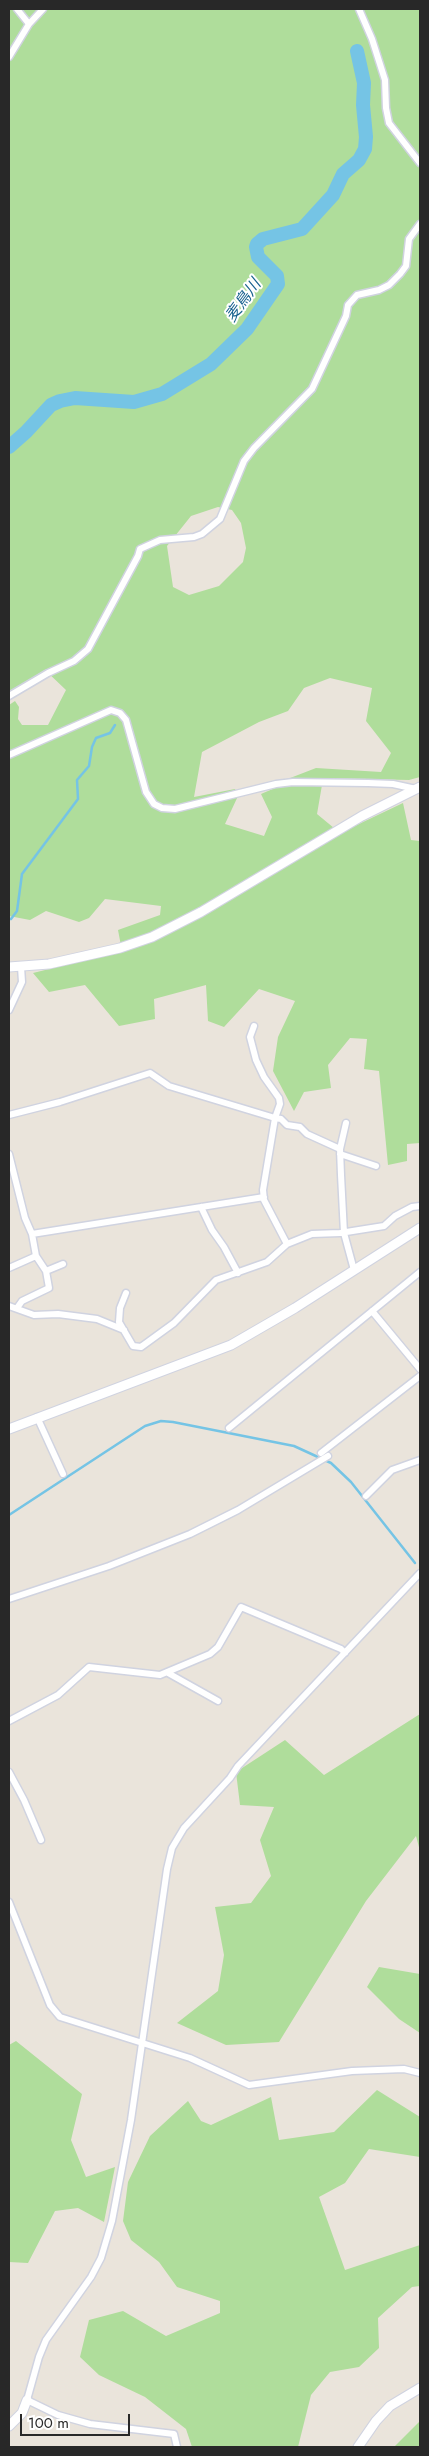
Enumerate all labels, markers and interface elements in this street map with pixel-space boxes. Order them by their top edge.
water label: 麦鳥川 [222,276,266,326]
scale bar [22,2404,132,2436]
text: 100 m [28,2412,69,2434]

